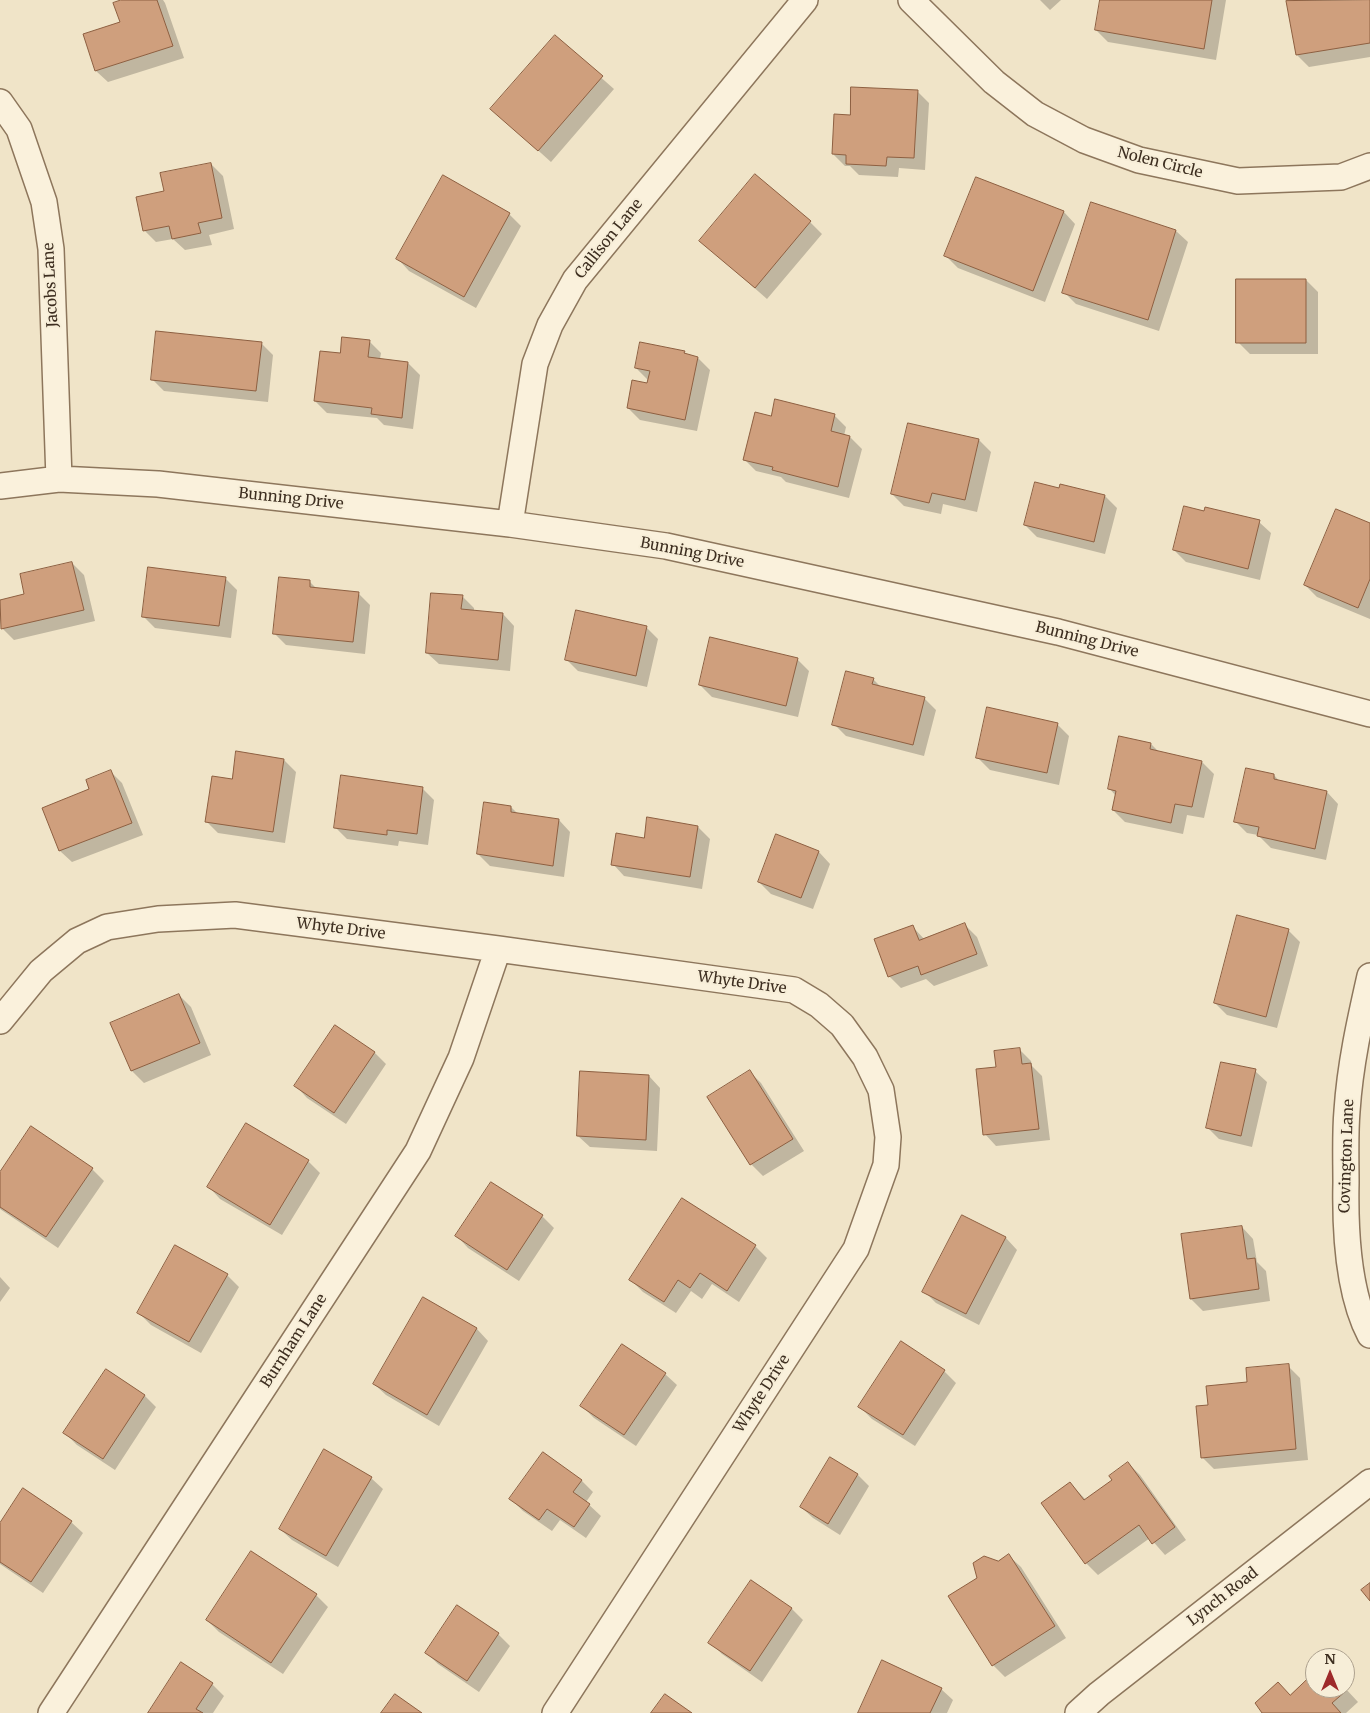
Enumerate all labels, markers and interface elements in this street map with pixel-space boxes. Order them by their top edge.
street label: Nolen Circle [1116,144,1204,182]
street label: Callison Lane [571,195,647,283]
street label: Jacobs Lane [40,242,62,328]
street label: Bunning Drive [238,485,344,513]
street label: Bunning Drive [639,534,745,572]
street label: Bunning Drive [1034,619,1140,661]
street label: Whyte Drive [296,915,386,943]
street label: Whyte Drive [696,968,788,998]
street label: Covington Lane [1336,1099,1358,1213]
street label: Burnham Lane [257,1291,331,1391]
street label: Whyte Drive [730,1352,794,1436]
street label: Lynch Road [1184,1564,1262,1630]
north arrow [1305,1648,1355,1698]
text: N [1324,1650,1336,1668]

